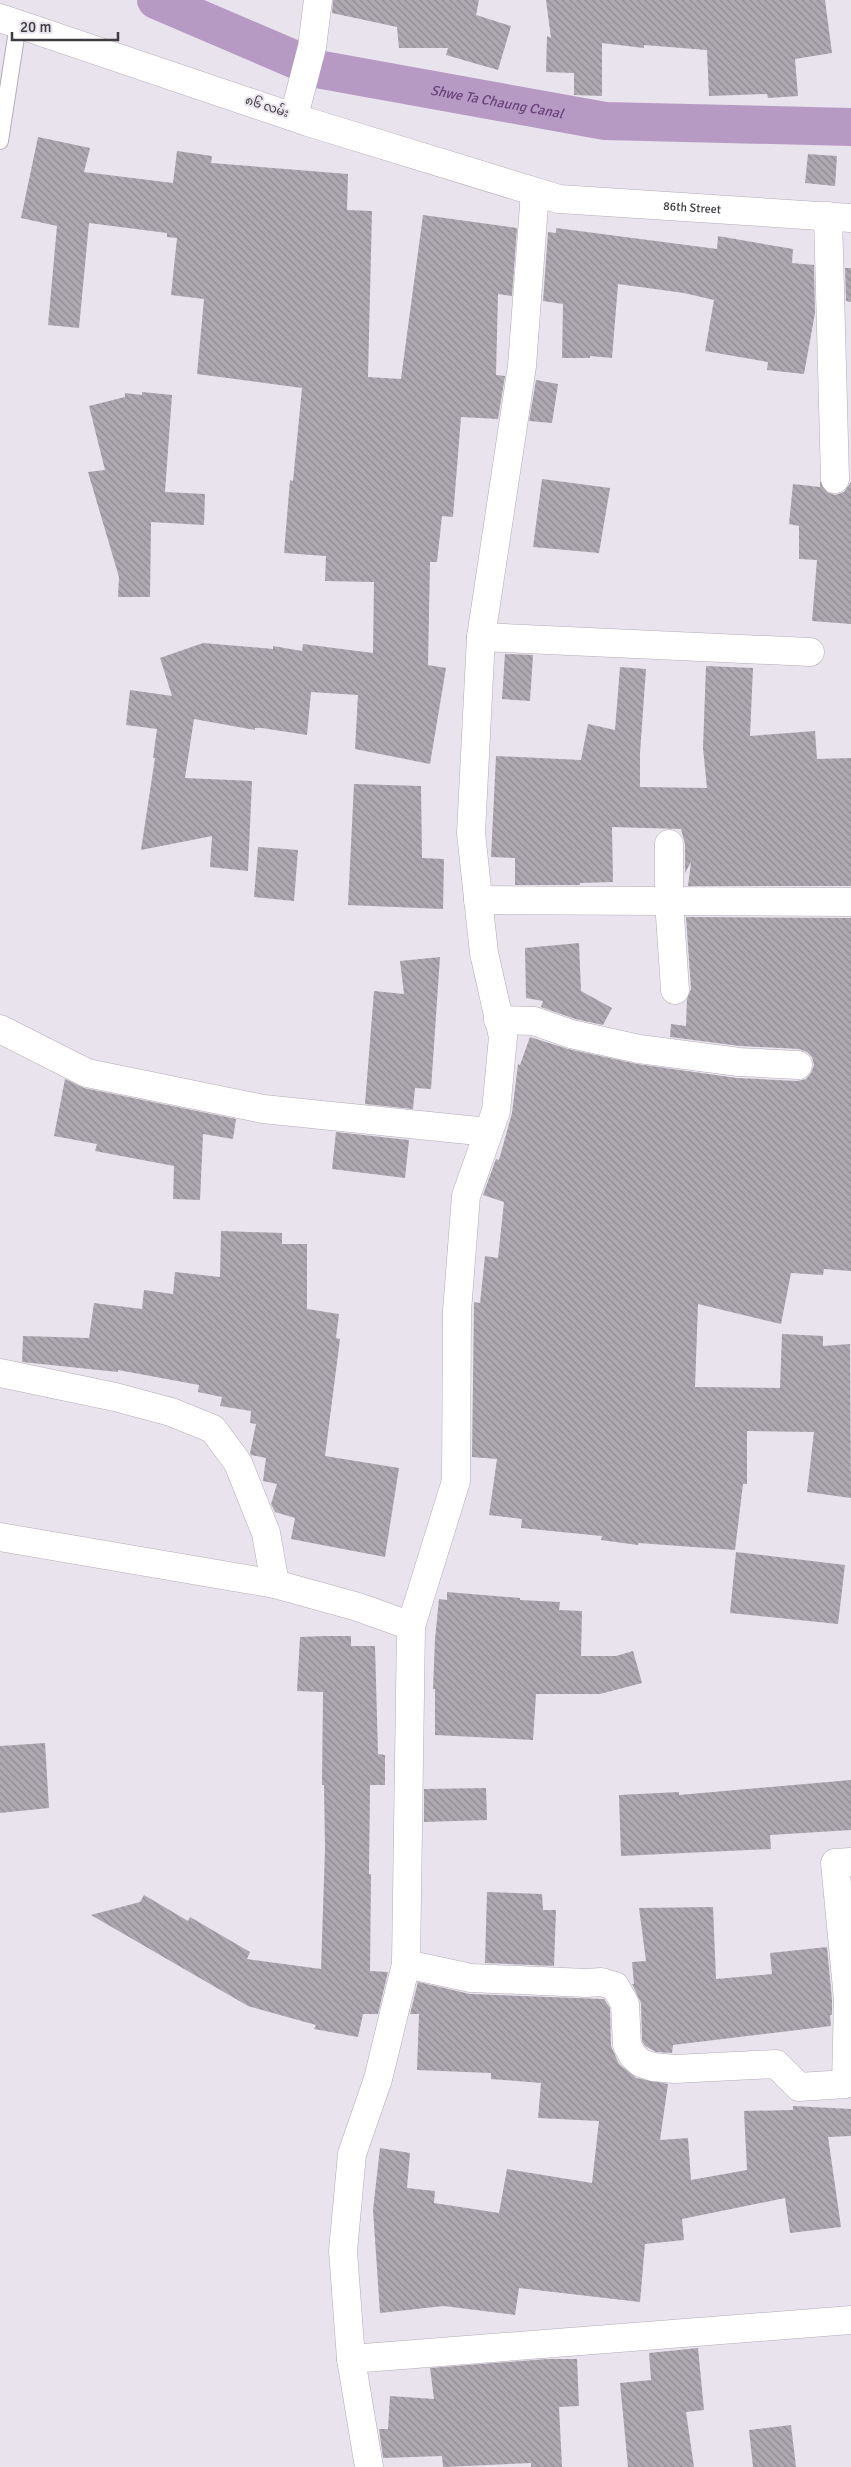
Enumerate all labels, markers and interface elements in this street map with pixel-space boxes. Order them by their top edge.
scale bar [12,10,119,42]
text: 20 m [20,18,51,36]
water label: Shwe Ta Chaung Canal [429,81,566,122]
street label: ၈၆ လမ်း [243,91,291,121]
street label: 86th Street [663,198,721,217]

